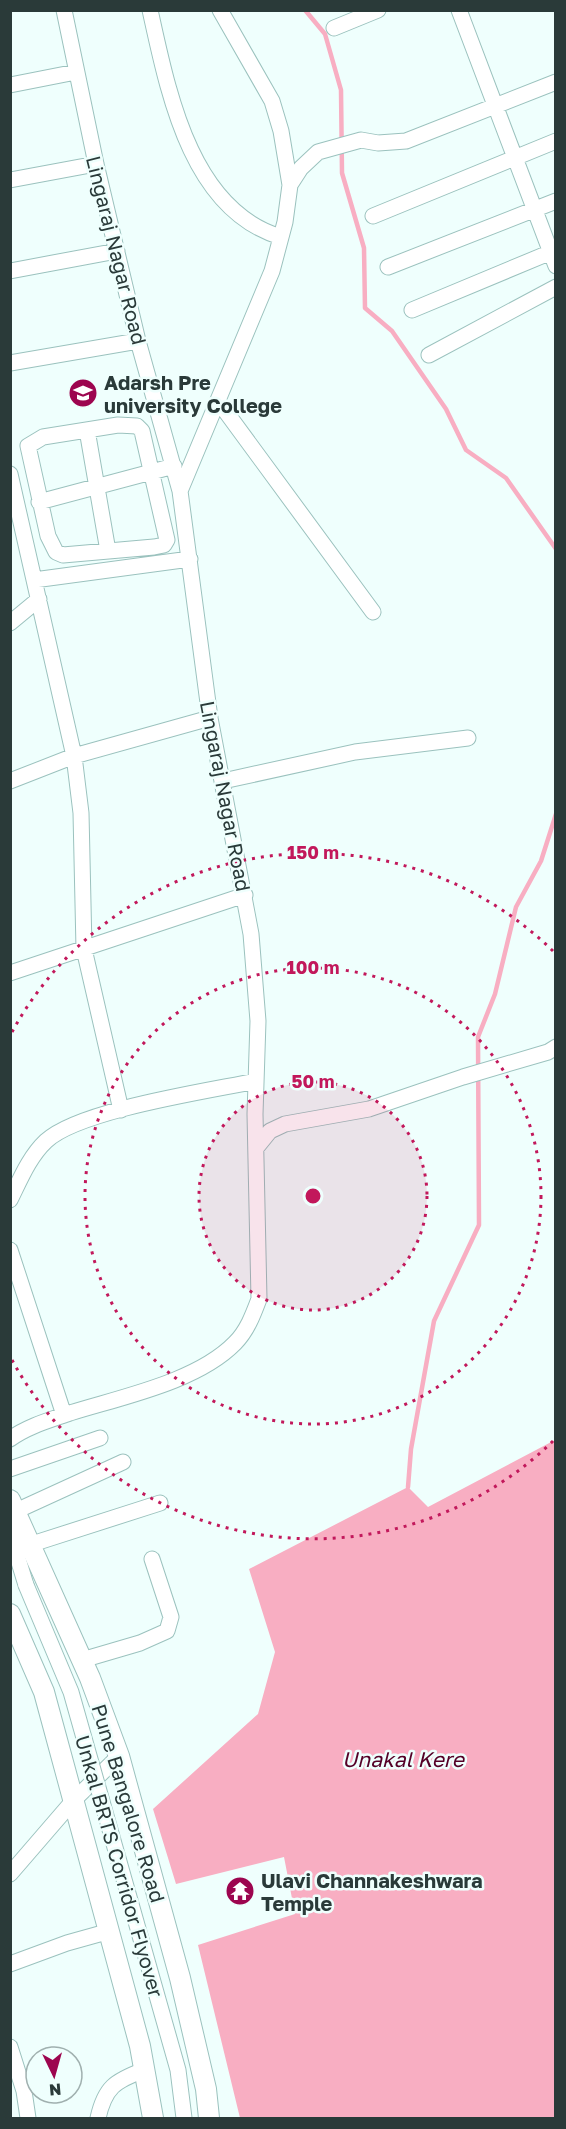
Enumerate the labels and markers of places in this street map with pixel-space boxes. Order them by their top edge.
place label: Adarsh Pre university College [104,370,282,417]
school or university icon: Adarsh Pre university College [67,377,99,409]
centre of rings [303,1186,323,1206]
place label: Ulavi Channakeshwara Temple [261,1868,483,1915]
temple icon: Ulavi Channakeshwara Temple [224,1875,256,1907]

